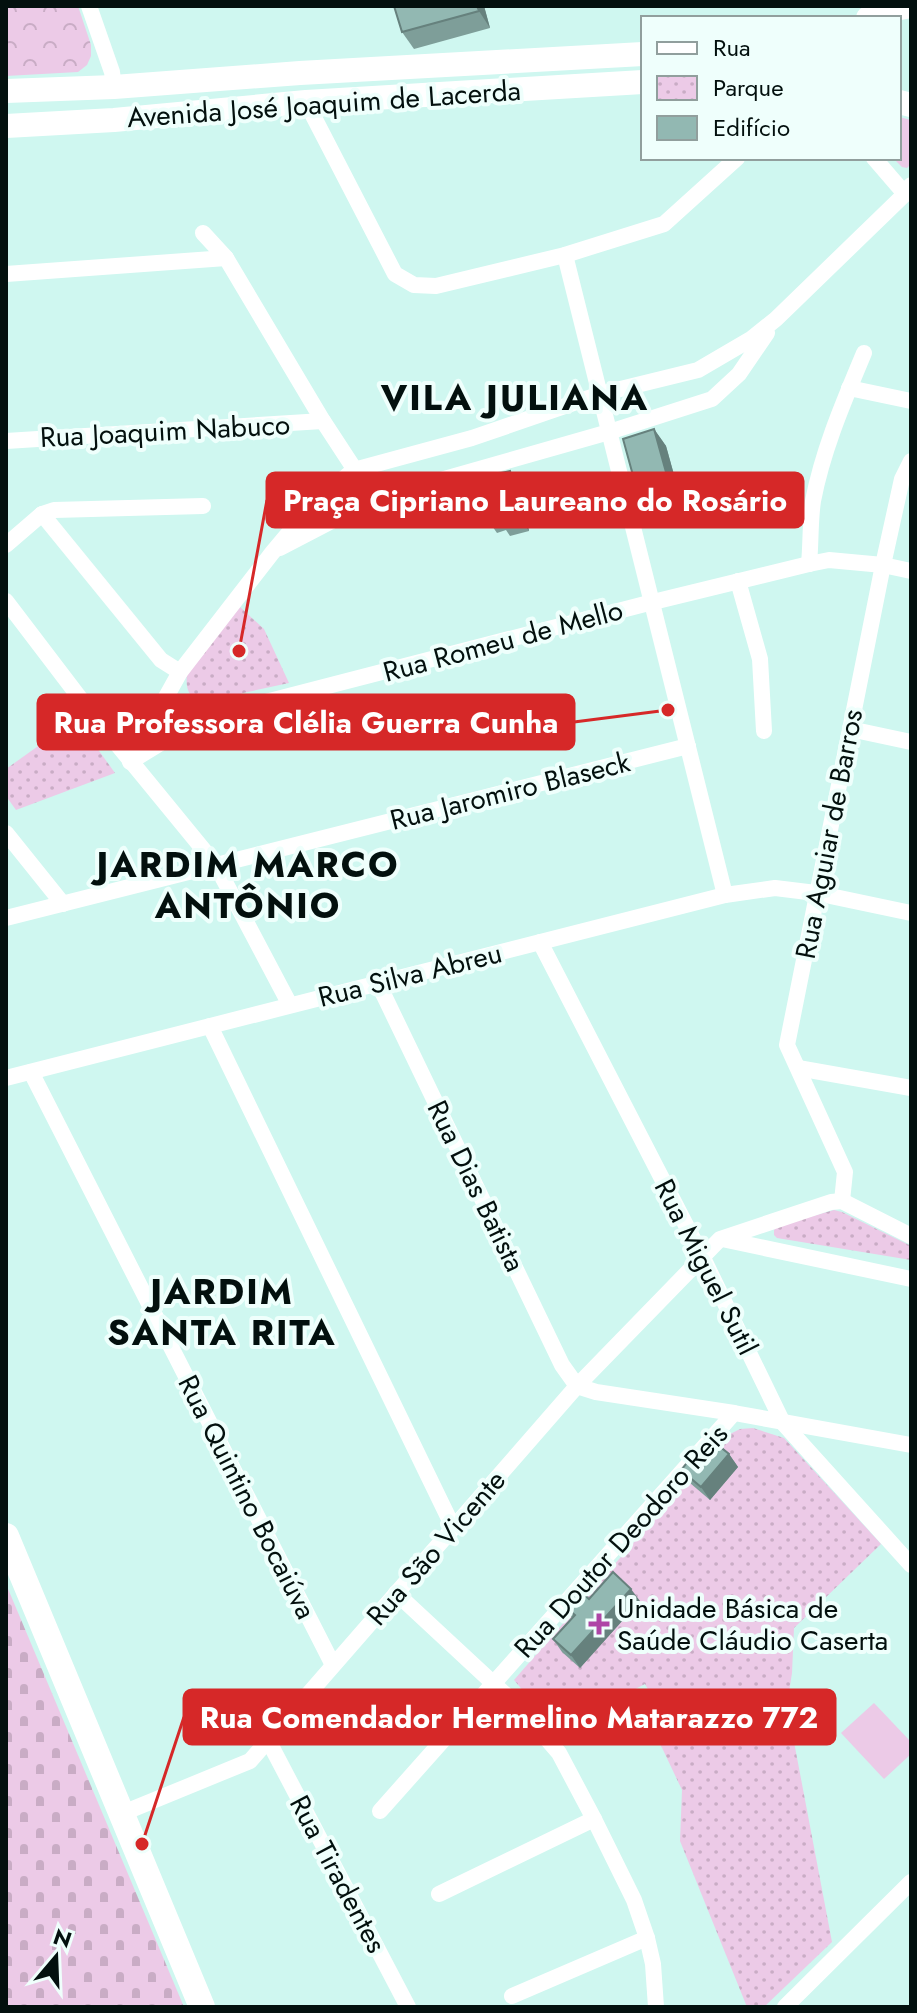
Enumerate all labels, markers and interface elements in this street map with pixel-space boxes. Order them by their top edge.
legend [641,16,901,160]
text: Rua [713,30,751,65]
street label: Avenida José Joaquim de Lacerda [126,70,522,138]
text: Parque [713,70,784,105]
text: Edifício [713,110,790,145]
district label: VILA JULIANA [380,371,649,423]
street label: Rua Joaquim Nabuco [39,404,291,458]
callout: Praça Cipriano Laureano do Rosário [267,473,803,527]
text: Praça Cipriano Laureano do Rosário [283,479,787,522]
street label: Rua Romeu de Mello [379,589,627,693]
callout: Rua Professora Clélia Guerra Cunha [38,695,574,749]
text: Rua Professora Clélia Guerra Cunha [54,701,558,744]
street label: Rua Aguiar de Barros [785,706,873,962]
street label: Rua Jaromiro Blaseck [386,741,635,841]
district label: JARDIM MARCO ANTÔNIO [90,838,400,931]
street label: Rua Silva Abreu [314,932,506,1018]
street label: Rua Dias Batista [417,1093,535,1279]
street label: Rua Miguel Sutil [644,1172,768,1362]
district label: JARDIM SANTA RITA [107,1265,337,1358]
street label: Rua Quintino Bocaiúva [168,1368,326,1626]
street label: Rua Doutor Deodoro Reis [504,1415,738,1667]
street label: Rua São Vicente [357,1461,515,1635]
place label: Unidade Básica de Saúde Cláudio Caserta [617,1588,888,1661]
marker: Unidade Básica de Saúde Cláudio Caserta [588,1613,610,1635]
callout: Rua Comendador Hermelino Matarazzo 772 [184,1690,835,1744]
text: Rua Comendador Hermelino Matarazzo 772 [200,1696,818,1739]
street label: Rua Tiradentes [279,1788,397,1960]
north arrow [16,1917,96,1997]
text: N [49,1920,76,1956]

